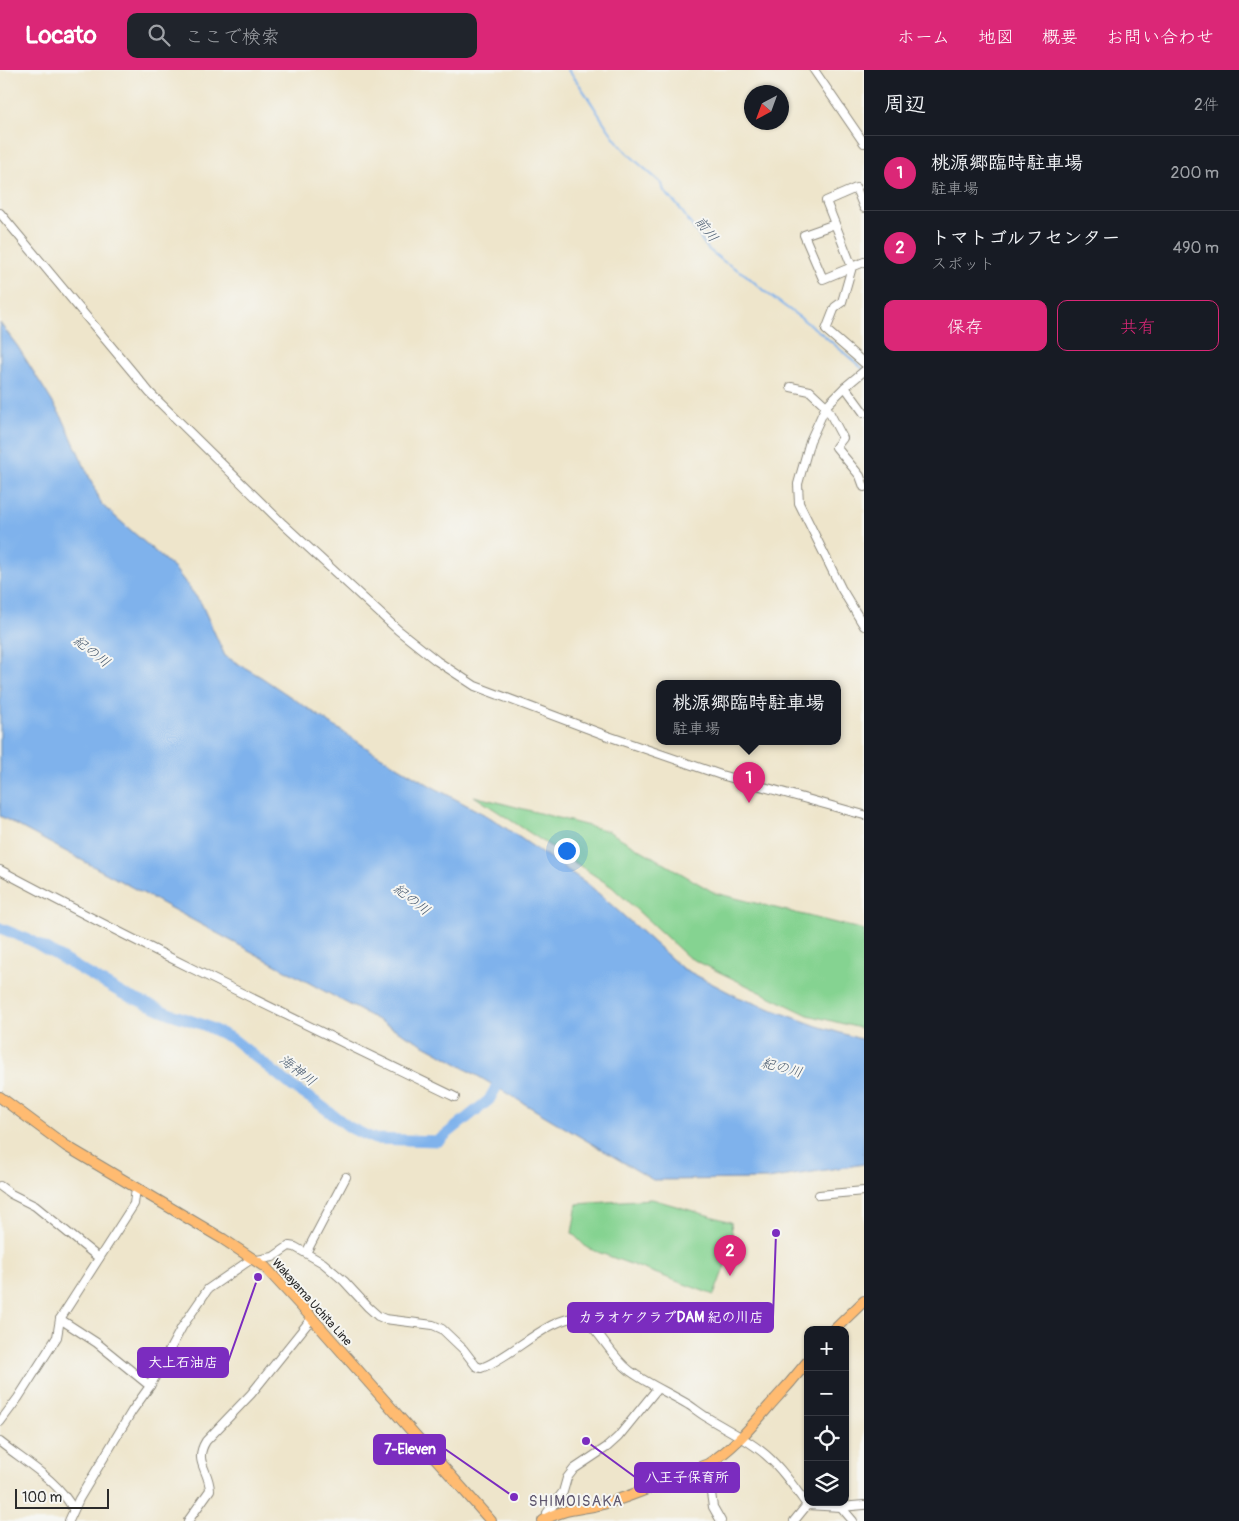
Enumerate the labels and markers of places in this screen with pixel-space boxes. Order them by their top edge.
pin: 1 [733,762,765,803]
pin: 2 [714,1235,746,1276]
callout: カラオケクラブDAM 紀の川店 [568,1303,773,1332]
callout: 大上石油店 [138,1348,228,1377]
callout: 7-Eleven [374,1435,445,1464]
callout: 八王子保育所 [635,1463,739,1492]

